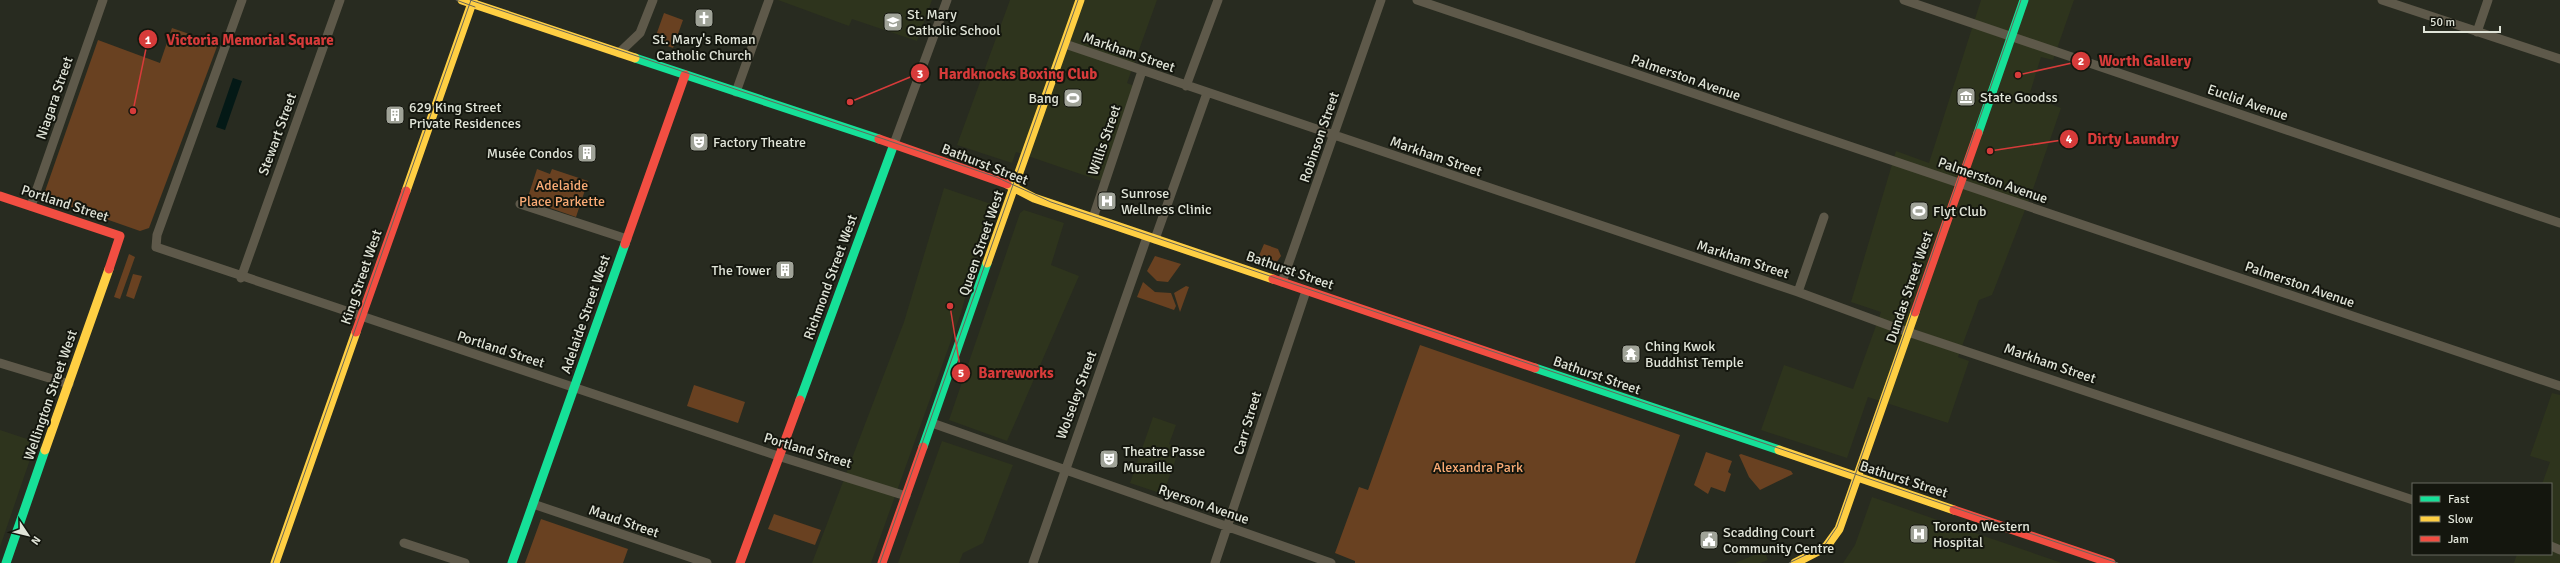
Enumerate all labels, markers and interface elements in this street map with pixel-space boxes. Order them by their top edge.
place label: St. Mary Catholic School [907,6,1000,39]
church icon: St. Mary's Roman Catholic Church [693,7,715,29]
scale bar [2424,8,2500,34]
school or university icon: St. Mary Catholic School [882,11,904,33]
text: 50 m [2430,15,2455,30]
callout: Victoria Memorial Square [138,26,342,53]
street label: Markham Street [1081,29,1177,76]
text: Victoria Memorial Square [166,31,334,49]
place label: St. Mary's Roman Catholic Church [652,31,756,64]
text: 1 [145,33,152,48]
callout: Worth Gallery [2071,47,2199,74]
street label: Palmerston Avenue [1629,51,1743,104]
text: Worth Gallery [2099,52,2192,70]
street label: Niagara Street [32,54,77,142]
text: 2 [2078,54,2084,69]
callout: Hardknocks Boxing Club [910,60,1105,87]
text: Hardknocks Boxing Club [939,65,1097,83]
text: 3 [917,67,923,82]
street label: Euclid Avenue [2205,81,2290,124]
museum icon: State Goodss [1955,86,1977,108]
sports icon: Bang [1062,87,1084,109]
street label: Robinson Street [1296,89,1343,185]
place label: State Goodss [1980,89,2058,106]
place label: Bang [1028,90,1059,107]
street label: Stewart Street [255,91,300,178]
place label: 629 King Street Private Residences [409,99,521,132]
street label: Willis Street [1085,103,1124,178]
building icon: 629 King Street Private Residences [384,104,406,126]
callout: Dirty Laundry [2059,125,2186,152]
text: Dirty Laundry [2087,130,2179,148]
theatre icon: Factory Theatre [688,131,710,153]
text: 4 [2066,132,2073,147]
street label: Markham Street [1388,133,1484,180]
place label: Factory Theatre [713,134,806,151]
street label: Bathurst Street [939,140,1031,189]
building icon: Musée Condos [576,142,598,164]
place label: Musée Condos [487,145,573,162]
street label: Palmerston Avenue [1936,154,2050,207]
park label: Adelaide Place Parkette [519,177,605,210]
street label: Portland Street [19,181,111,226]
place label: Sunrose Wellness Clinic [1121,185,1212,218]
street label: Queen Street West [955,188,1008,298]
hospital icon: Sunrose Wellness Clinic [1096,190,1118,212]
sports icon: Flyt Club [1908,200,1930,222]
place label: Flyt Club [1933,203,1986,220]
street label: Richmond Street West [800,212,861,342]
street label: King Street West [337,227,386,327]
street label: Dundas Street West [1882,229,1937,345]
street label: Markham Street [1695,237,1791,282]
street label: Bathurst Street [1244,248,1336,293]
street label: Adelaide Street West [557,252,614,376]
street label: Palmerston Avenue [2243,258,2357,311]
building icon: The Tower [774,259,796,281]
place label: The Tower [711,262,772,279]
street label: Portland Street [455,327,547,372]
street label: Wellington Street West [20,328,81,463]
place label: Ching Kwok Buddhist Temple [1645,338,1744,371]
street label: Markham Street [2002,340,2098,387]
temple icon: Ching Kwok Buddhist Temple [1620,343,1642,365]
street label: Wolseley Street [1053,349,1100,442]
street label: Bathurst Street [1551,353,1643,398]
callout: Barreworks [951,360,1062,387]
text: Barreworks [978,364,1054,382]
text: 5 [958,366,964,381]
street label: Carr Street [1230,389,1265,457]
street label: Portland Street [762,429,854,472]
place label: Theatre Passe Muraille [1123,443,1205,476]
theatre icon: Theatre Passe Muraille [1098,448,1120,470]
street label: Bathurst Street [1858,457,1950,502]
park label: Alexandra Park [1433,459,1523,476]
street label: Ryerson Avenue [1156,481,1251,528]
legend [2412,483,2552,555]
text: Fast [2448,492,2469,507]
street label: Maud Street [587,502,661,541]
text: Slow [2448,512,2473,527]
north arrow [8,515,48,555]
place label: Toronto Western Hospital [1933,518,2030,551]
hospital icon: Toronto Western Hospital [1908,523,1930,545]
place label: Scadding Court Community Centre [1723,524,1834,557]
public building icon: Scadding Court Community Centre [1698,529,1720,551]
text: Jam [2448,532,2469,547]
text: N [28,534,43,547]

